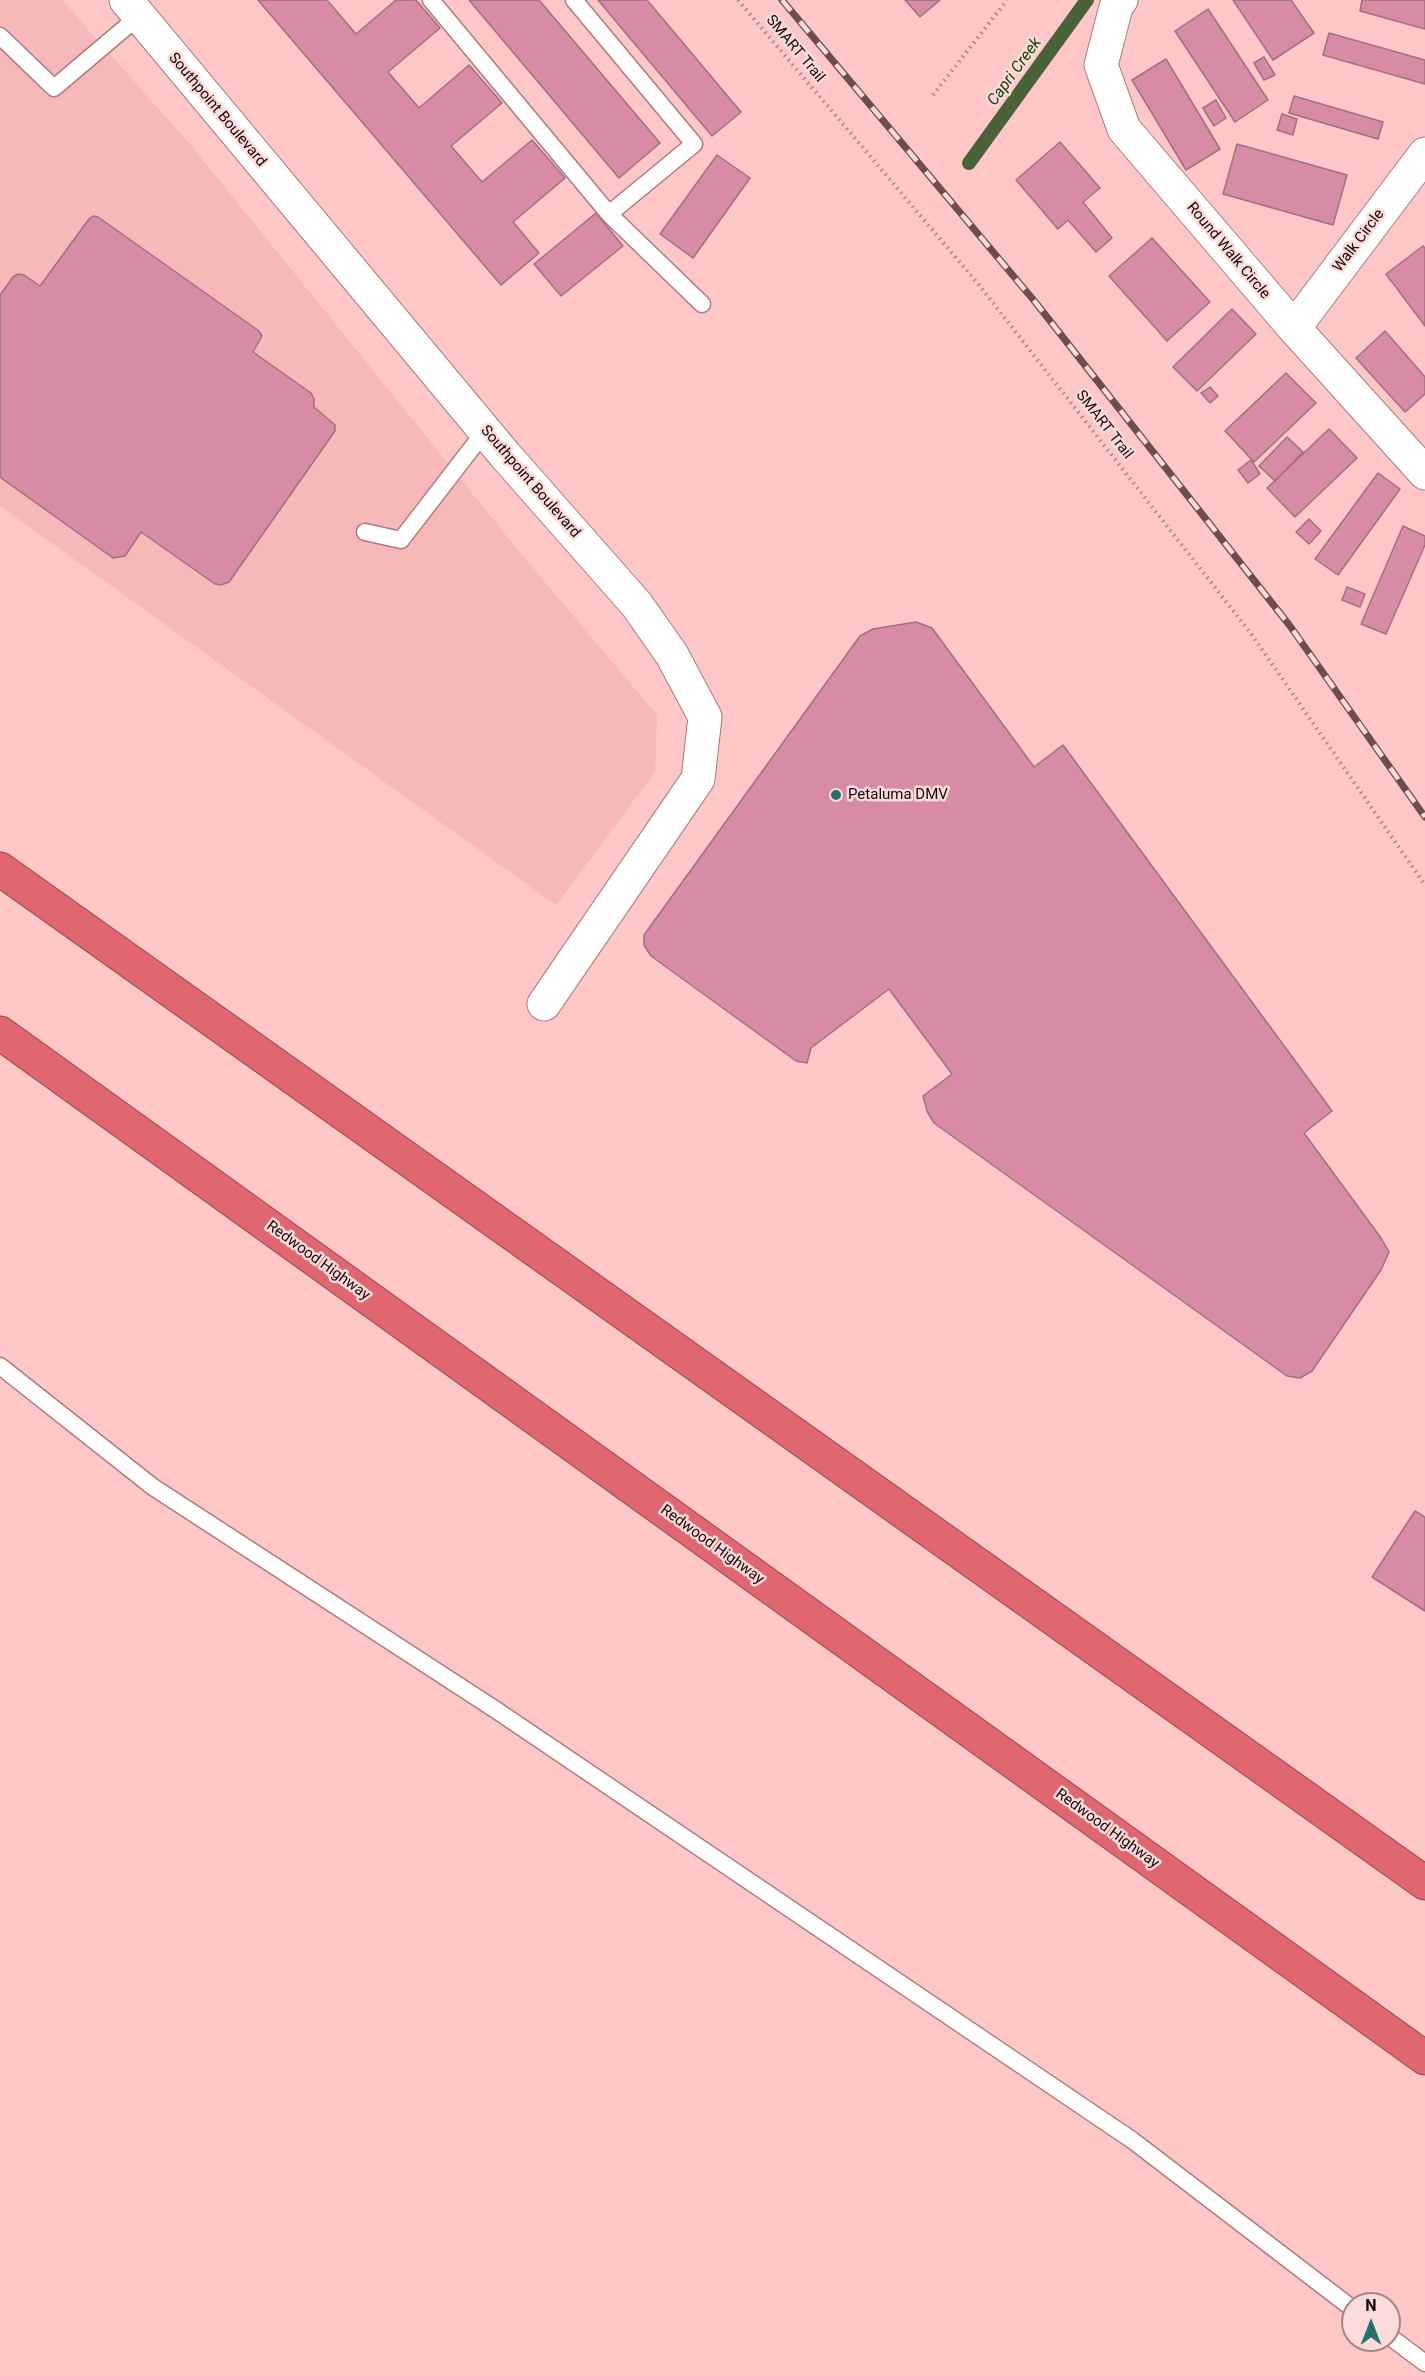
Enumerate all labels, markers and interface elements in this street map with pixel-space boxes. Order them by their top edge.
street label: SMART Trail [762,12,828,86]
water label: Capri Creek [984,34,1046,110]
street label: Southpoint Boulevard [164,50,270,170]
street label: Round Walk Circle [1182,199,1274,303]
street label: Walk Circle [1330,206,1388,276]
street label: SMART Trail [1072,387,1136,463]
street label: Southpoint Boulevard [476,422,584,542]
place label: Petaluma DMV [848,786,948,804]
marker: Petaluma DMV [829,788,843,802]
street label: Redwood Highway [263,1217,373,1305]
street label: Redwood Highway [657,1501,767,1589]
street label: Redwood Highway [1052,1785,1162,1873]
north arrow [1341,2292,1401,2352]
text: N [1365,2296,1377,2315]

